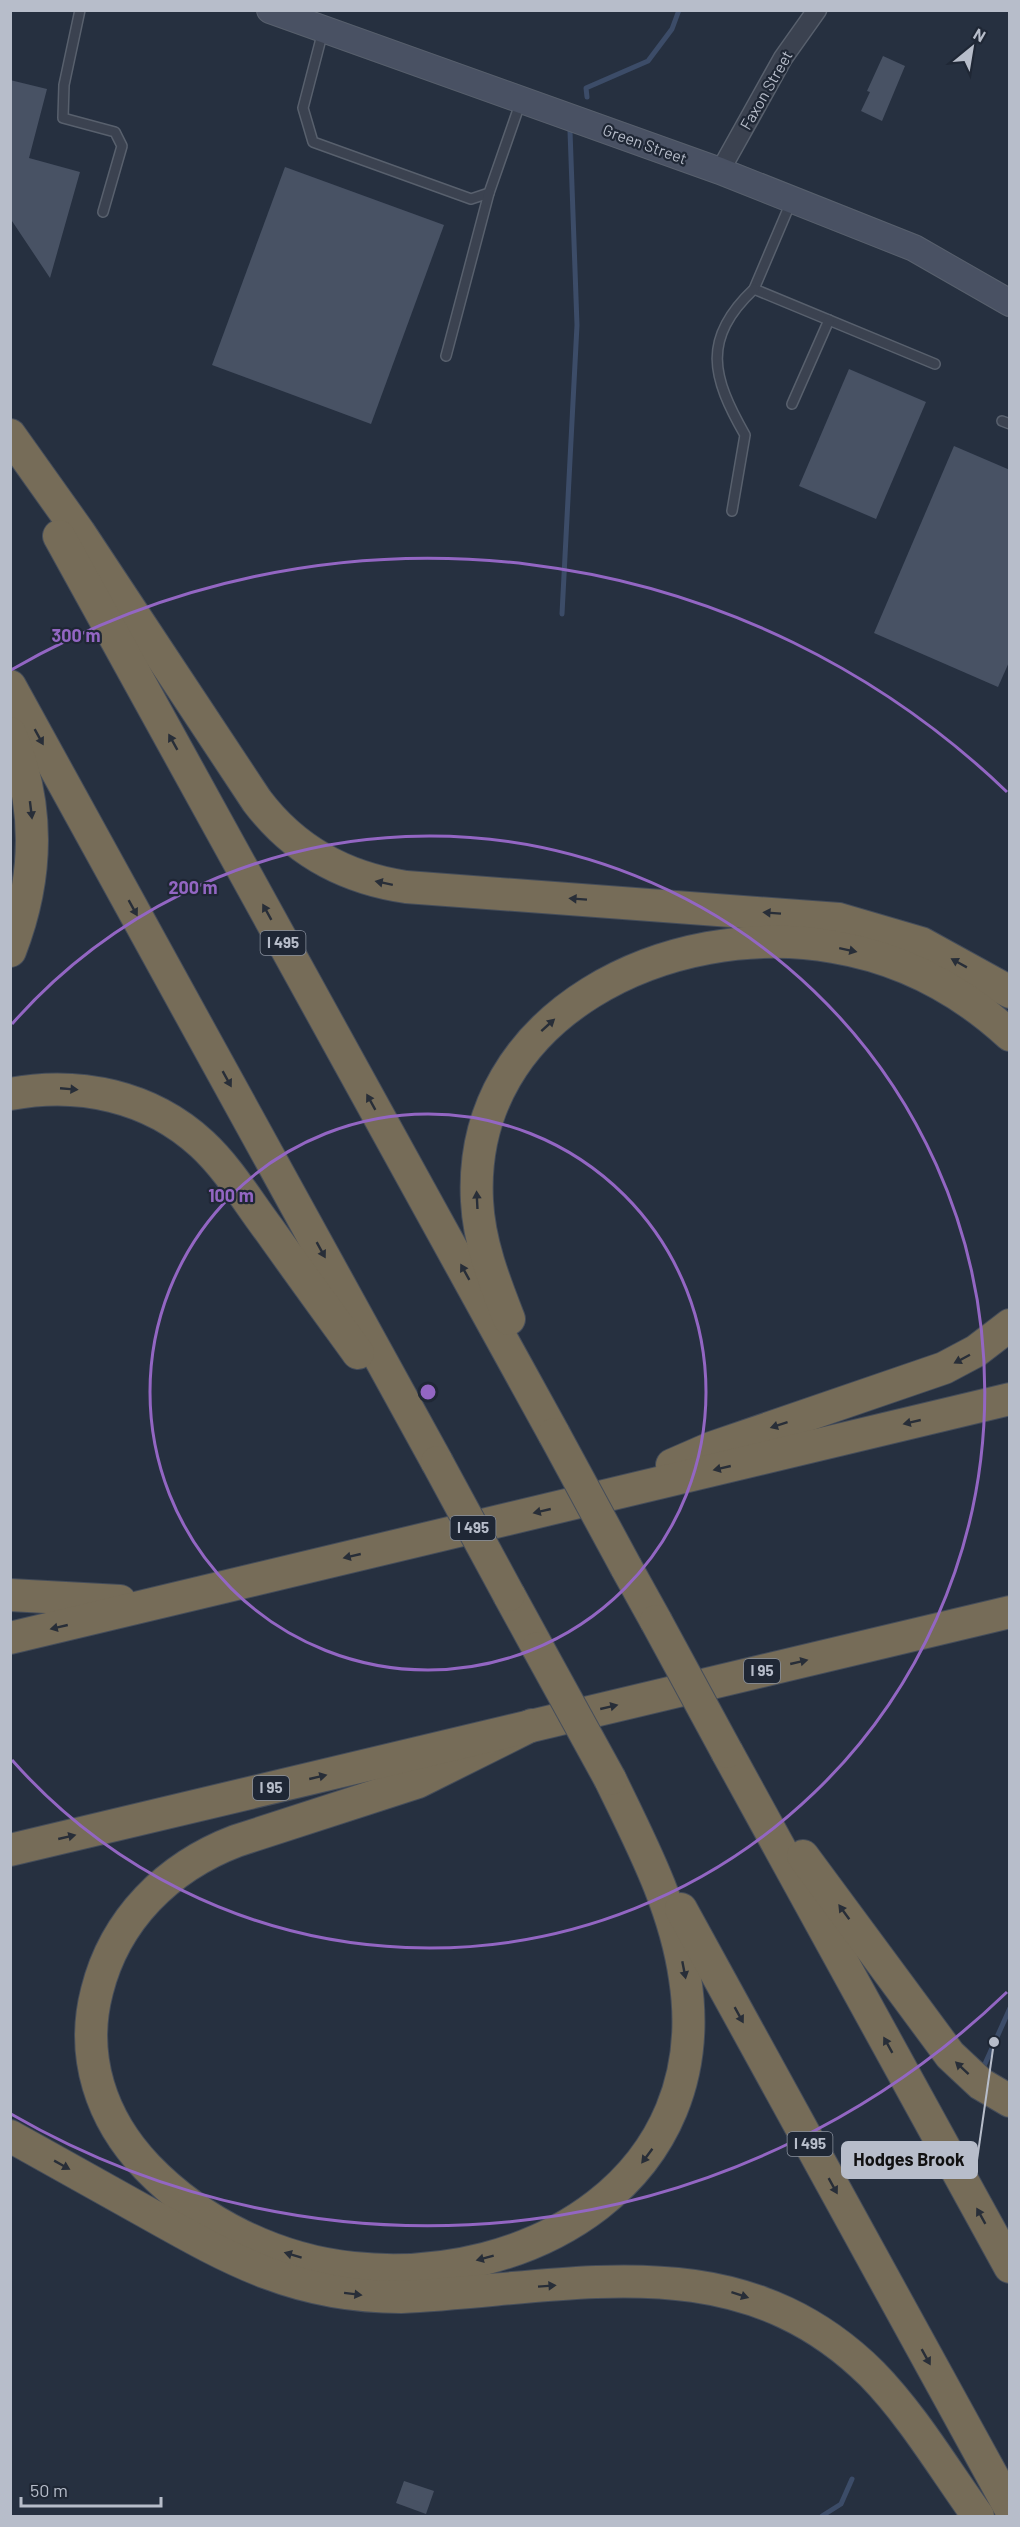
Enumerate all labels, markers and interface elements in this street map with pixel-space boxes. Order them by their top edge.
north arrow [942,18,1002,78]
text: N [970,24,989,45]
street label: Faxon Street [735,47,796,133]
street label: Green Street [601,120,690,168]
text: 300 m [52,624,100,646]
one-way arrow [34,729,44,746]
one-way arrow [168,733,178,750]
one-way arrow [26,800,35,819]
text: 200 m [168,876,218,898]
one-way arrow [374,878,393,887]
one-way arrow [568,895,587,904]
one-way arrow [128,900,138,917]
one-way arrow [262,904,272,921]
one-way arrow [763,908,782,918]
road number: I 495 [260,931,306,955]
one-way arrow [838,945,857,955]
one-way arrow [950,958,967,968]
one-way arrow [540,1018,555,1032]
one-way arrow [222,1071,232,1088]
one-way arrow [59,1084,78,1094]
one-way arrow [366,1093,376,1110]
text: 100 m [208,1184,254,1206]
one-way arrow [473,1190,482,1209]
one-way arrow [315,1242,326,1258]
one-way arrow [460,1264,470,1281]
one-way arrow [954,1354,971,1364]
centre of rings [418,1382,438,1402]
one-way arrow [903,1418,921,1428]
one-way arrow [770,1421,788,1430]
one-way arrow [713,1463,731,1473]
one-way arrow [532,1506,551,1516]
road number: I 495 [450,1516,496,1540]
one-way arrow [343,1552,361,1562]
one-way arrow [50,1622,68,1632]
one-way arrow [789,1656,808,1666]
road number: I 95 [744,1659,780,1683]
one-way arrow [600,1702,619,1711]
one-way arrow [309,1771,327,1781]
road number: I 95 [253,1776,289,1800]
one-way arrow [58,1831,77,1841]
one-way arrow [839,1905,851,1920]
one-way arrow [680,1961,689,1980]
one-way arrow [734,2007,744,2024]
one-way arrow [883,2036,893,2053]
one-way arrow [955,2061,969,2075]
road number: I 495 [788,2132,832,2156]
callout: Hodges Brook [842,2142,977,2178]
text: Hodges Brook [853,2148,965,2170]
one-way arrow [642,2149,654,2164]
one-way arrow [53,2160,70,2170]
one-way arrow [828,2178,838,2195]
one-way arrow [976,2207,986,2224]
one-way arrow [284,2250,302,2259]
one-way arrow [476,2253,494,2263]
one-way arrow [538,2282,557,2291]
one-way arrow [343,2290,362,2299]
one-way arrow [731,2291,749,2300]
one-way arrow [921,2349,931,2366]
scale bar [21,2470,160,2508]
text: 50 m [30,2479,68,2501]

